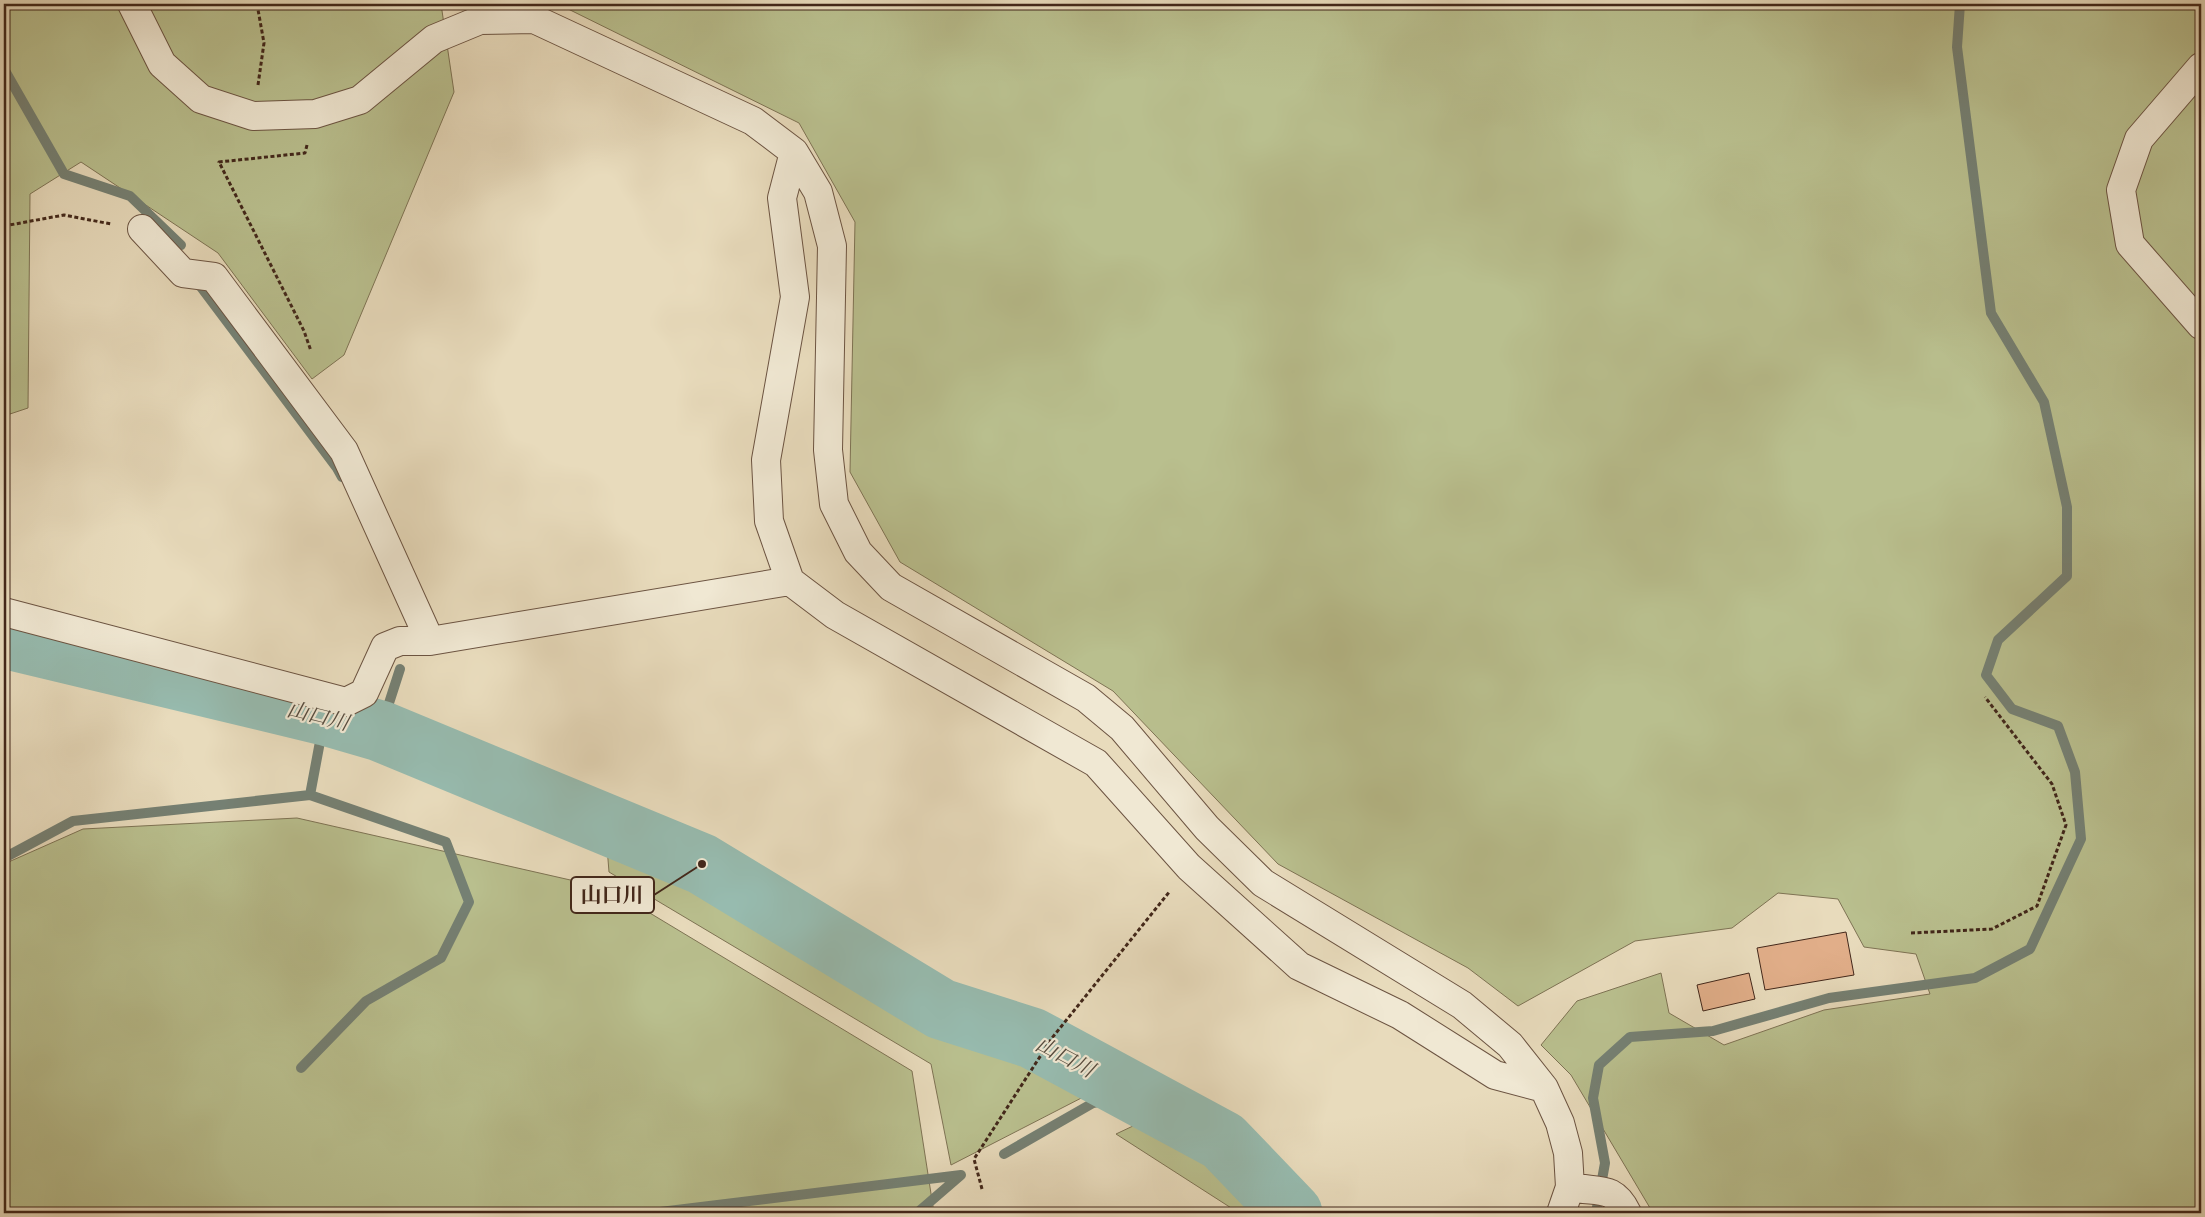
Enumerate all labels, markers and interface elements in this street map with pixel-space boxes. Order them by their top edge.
water label: 山口川 [284,696,354,737]
callout: 山口川 [571,877,654,913]
text: 山口川 [581,882,644,908]
water label: 山口川 [1031,1031,1101,1084]

